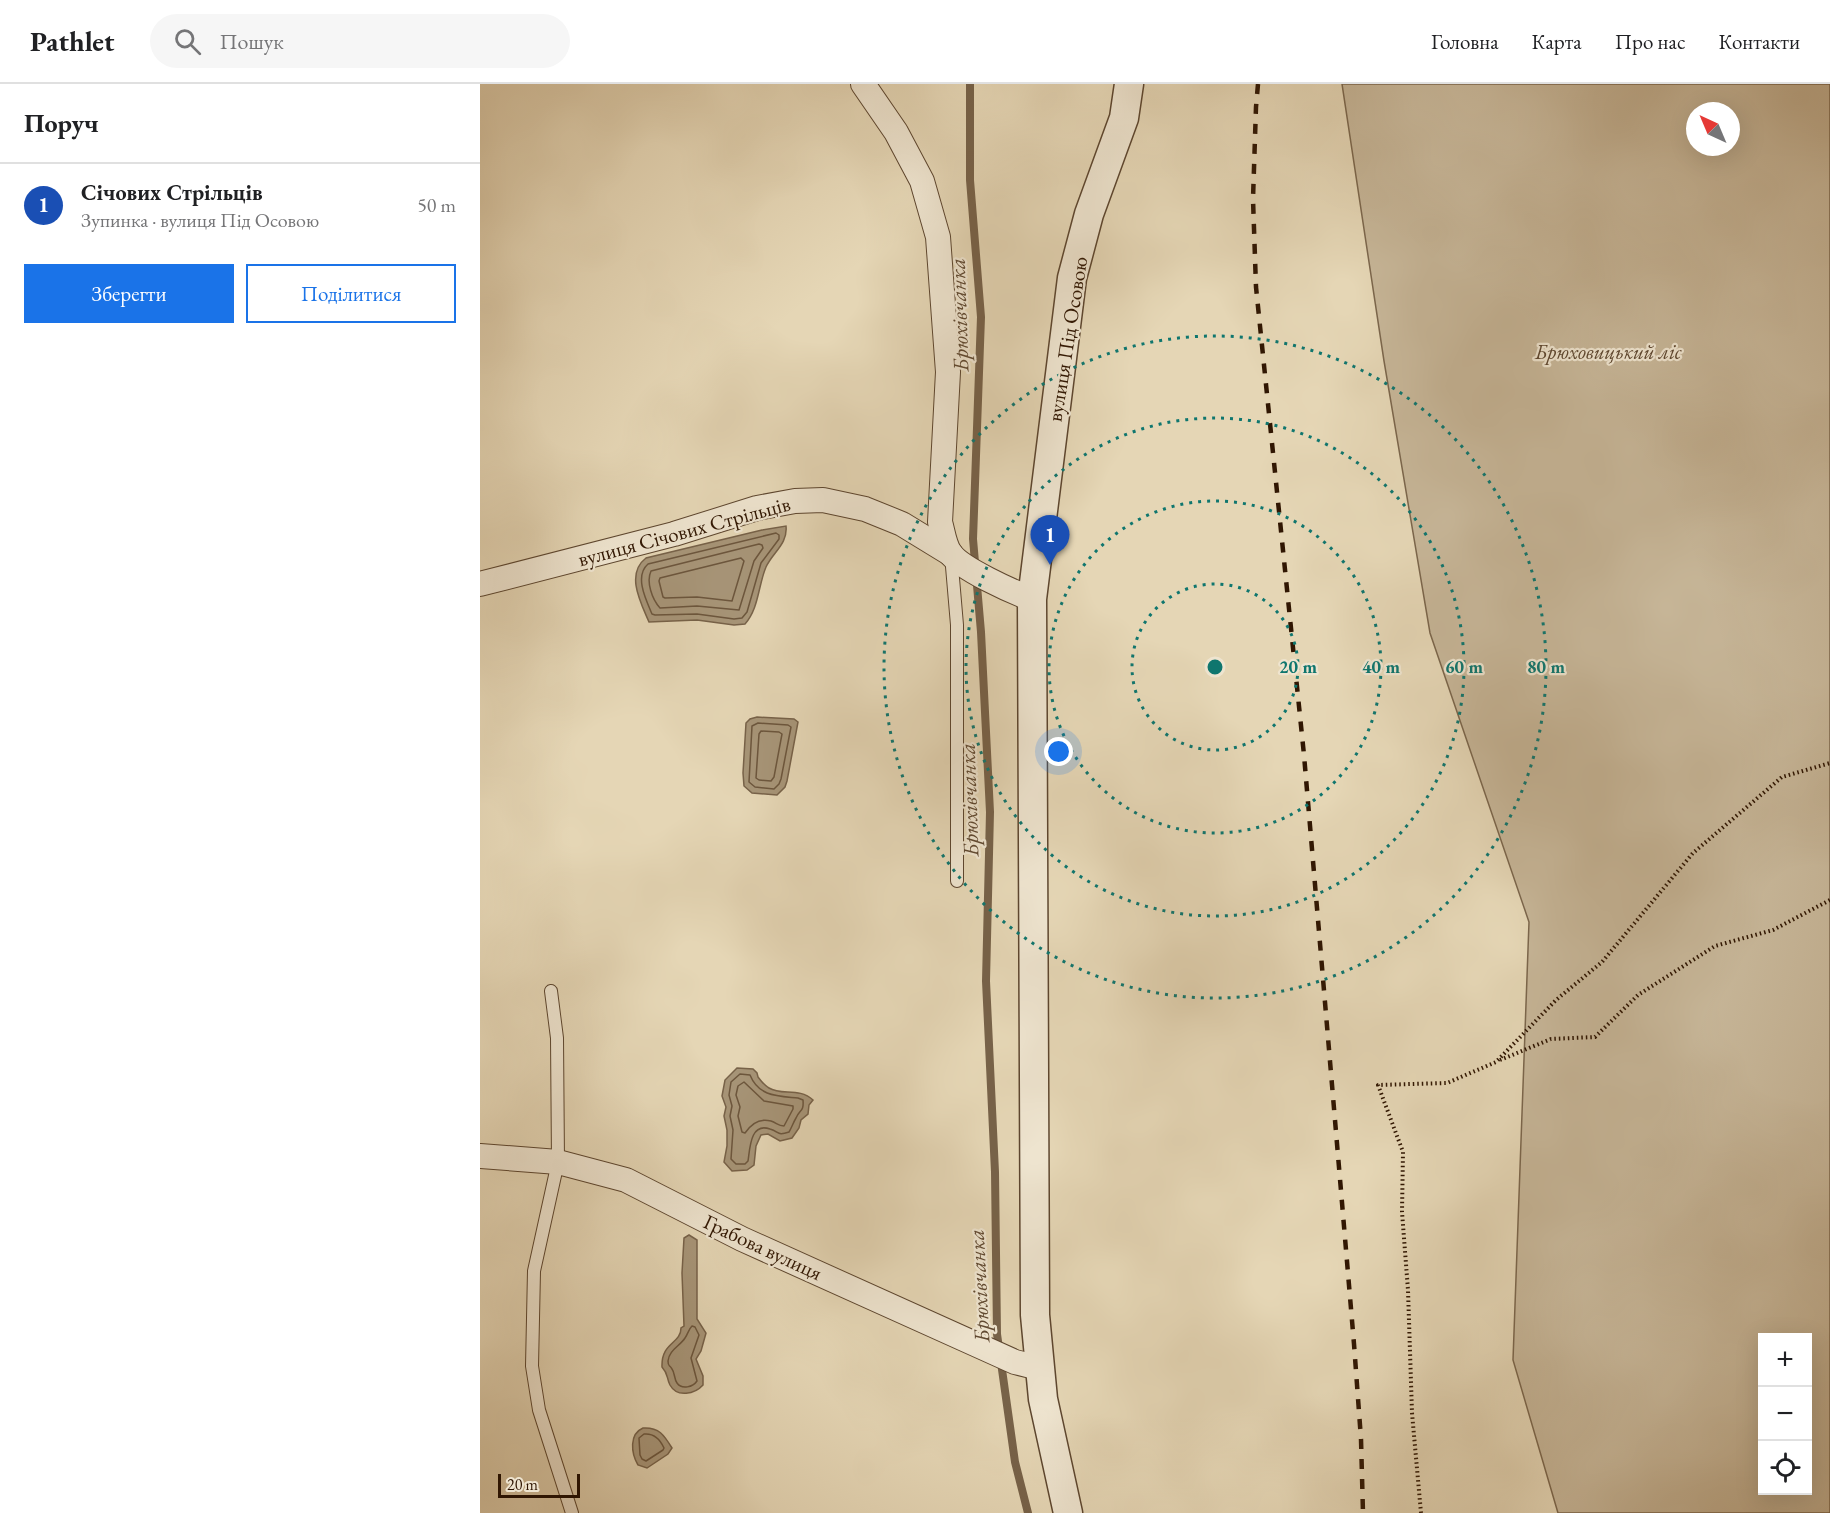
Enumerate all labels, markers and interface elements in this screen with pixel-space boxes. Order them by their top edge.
search box [150,14,570,68]
text: Pathlet [30,23,114,59]
icon: search [171,25,204,58]
text: Пошук [219,27,284,56]
text: Головна [1431,28,1499,55]
text: Карта [1532,28,1582,55]
text: Про нас [1615,28,1685,55]
text: Контакти [1718,28,1800,55]
north arrow [1686,102,1740,156]
text: Поруч [24,106,99,140]
text: Січових Стрільців [81,178,263,207]
text: 1 [38,192,49,218]
text: 50 m [417,192,456,218]
text: Зупинка · вулиця Під Осовою [81,207,319,233]
street label: вулиця Під Осовою [1041,254,1093,423]
water label: Брюхівчанка [943,258,976,373]
button: Зберегти [24,264,234,323]
button: Поділитися [246,264,456,323]
park label: Брюховицький ліс [1534,338,1682,365]
street label: вулиця Січових Стрільців [575,490,793,572]
pin: 1 [1030,516,1070,565]
text: 20 m [1279,655,1317,678]
text: 40 m [1362,655,1400,678]
text: 60 m [1445,655,1483,678]
text: 80 m [1527,655,1565,678]
centre of rings [1205,657,1225,677]
your location [1044,737,1073,766]
water label: Брюхівчанка [953,743,986,858]
street label: Грабова вулиця [699,1208,827,1286]
water label: Брюхівчанка [962,1229,997,1344]
map controls [1758,1333,1812,1495]
button: + [1758,1333,1812,1387]
button: − [1758,1387,1812,1441]
button: locate [1758,1441,1812,1495]
scale bar [498,1471,580,1498]
text: 20 m [507,1474,538,1495]

